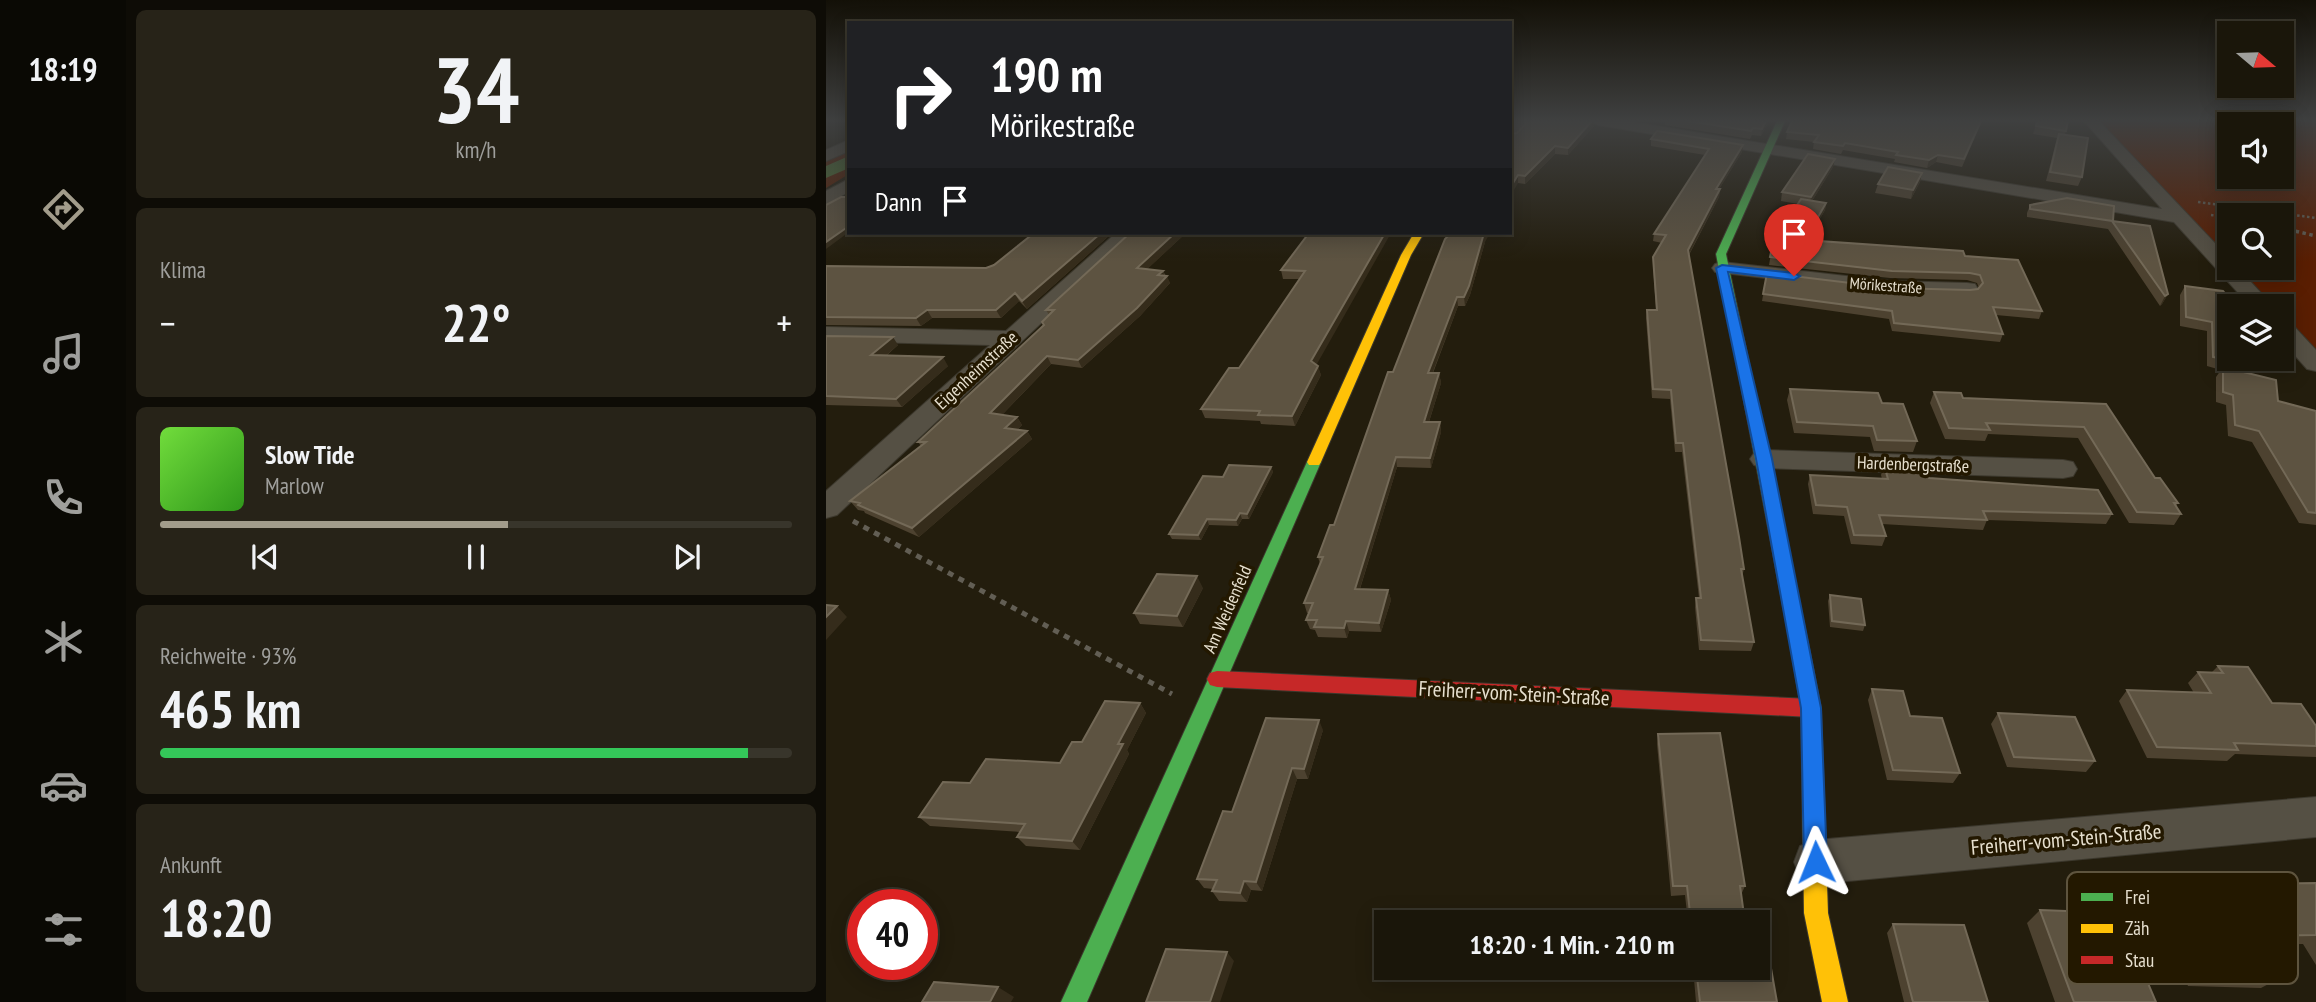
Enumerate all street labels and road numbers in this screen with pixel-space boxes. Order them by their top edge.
street label: Mörikestraße [1849,272,1923,298]
street label: Eigenheimstraße [930,326,1022,414]
street label: Hardenbergstraße [1857,451,1969,477]
street label: Am Weidenfeld [1197,562,1257,656]
street label: Freiherr-vom-Stein-Straße [1418,675,1610,711]
street label: Freiherr-vom-Stein-Straße [1970,817,2162,861]

